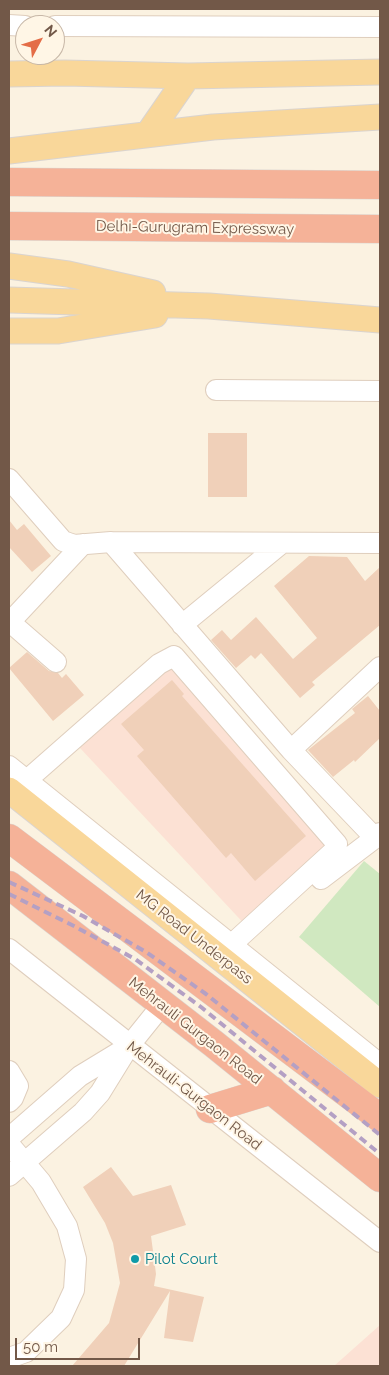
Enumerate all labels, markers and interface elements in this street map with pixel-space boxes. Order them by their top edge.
north arrow [15,15,65,65]
text: N [41,22,60,40]
street label: Delhi-Gurugram Expressway [96,217,294,239]
street label: MG Road Underpass [132,886,256,988]
street label: Mehrauli Gurgaon Road [125,974,265,1088]
street label: Mehrauli-Gurgaon Road [123,1038,265,1154]
place label: Pilot Court [145,1250,218,1268]
marker: Pilot Court [129,1253,141,1265]
scale bar [18,1328,142,1360]
text: 50 m [23,1338,58,1356]

